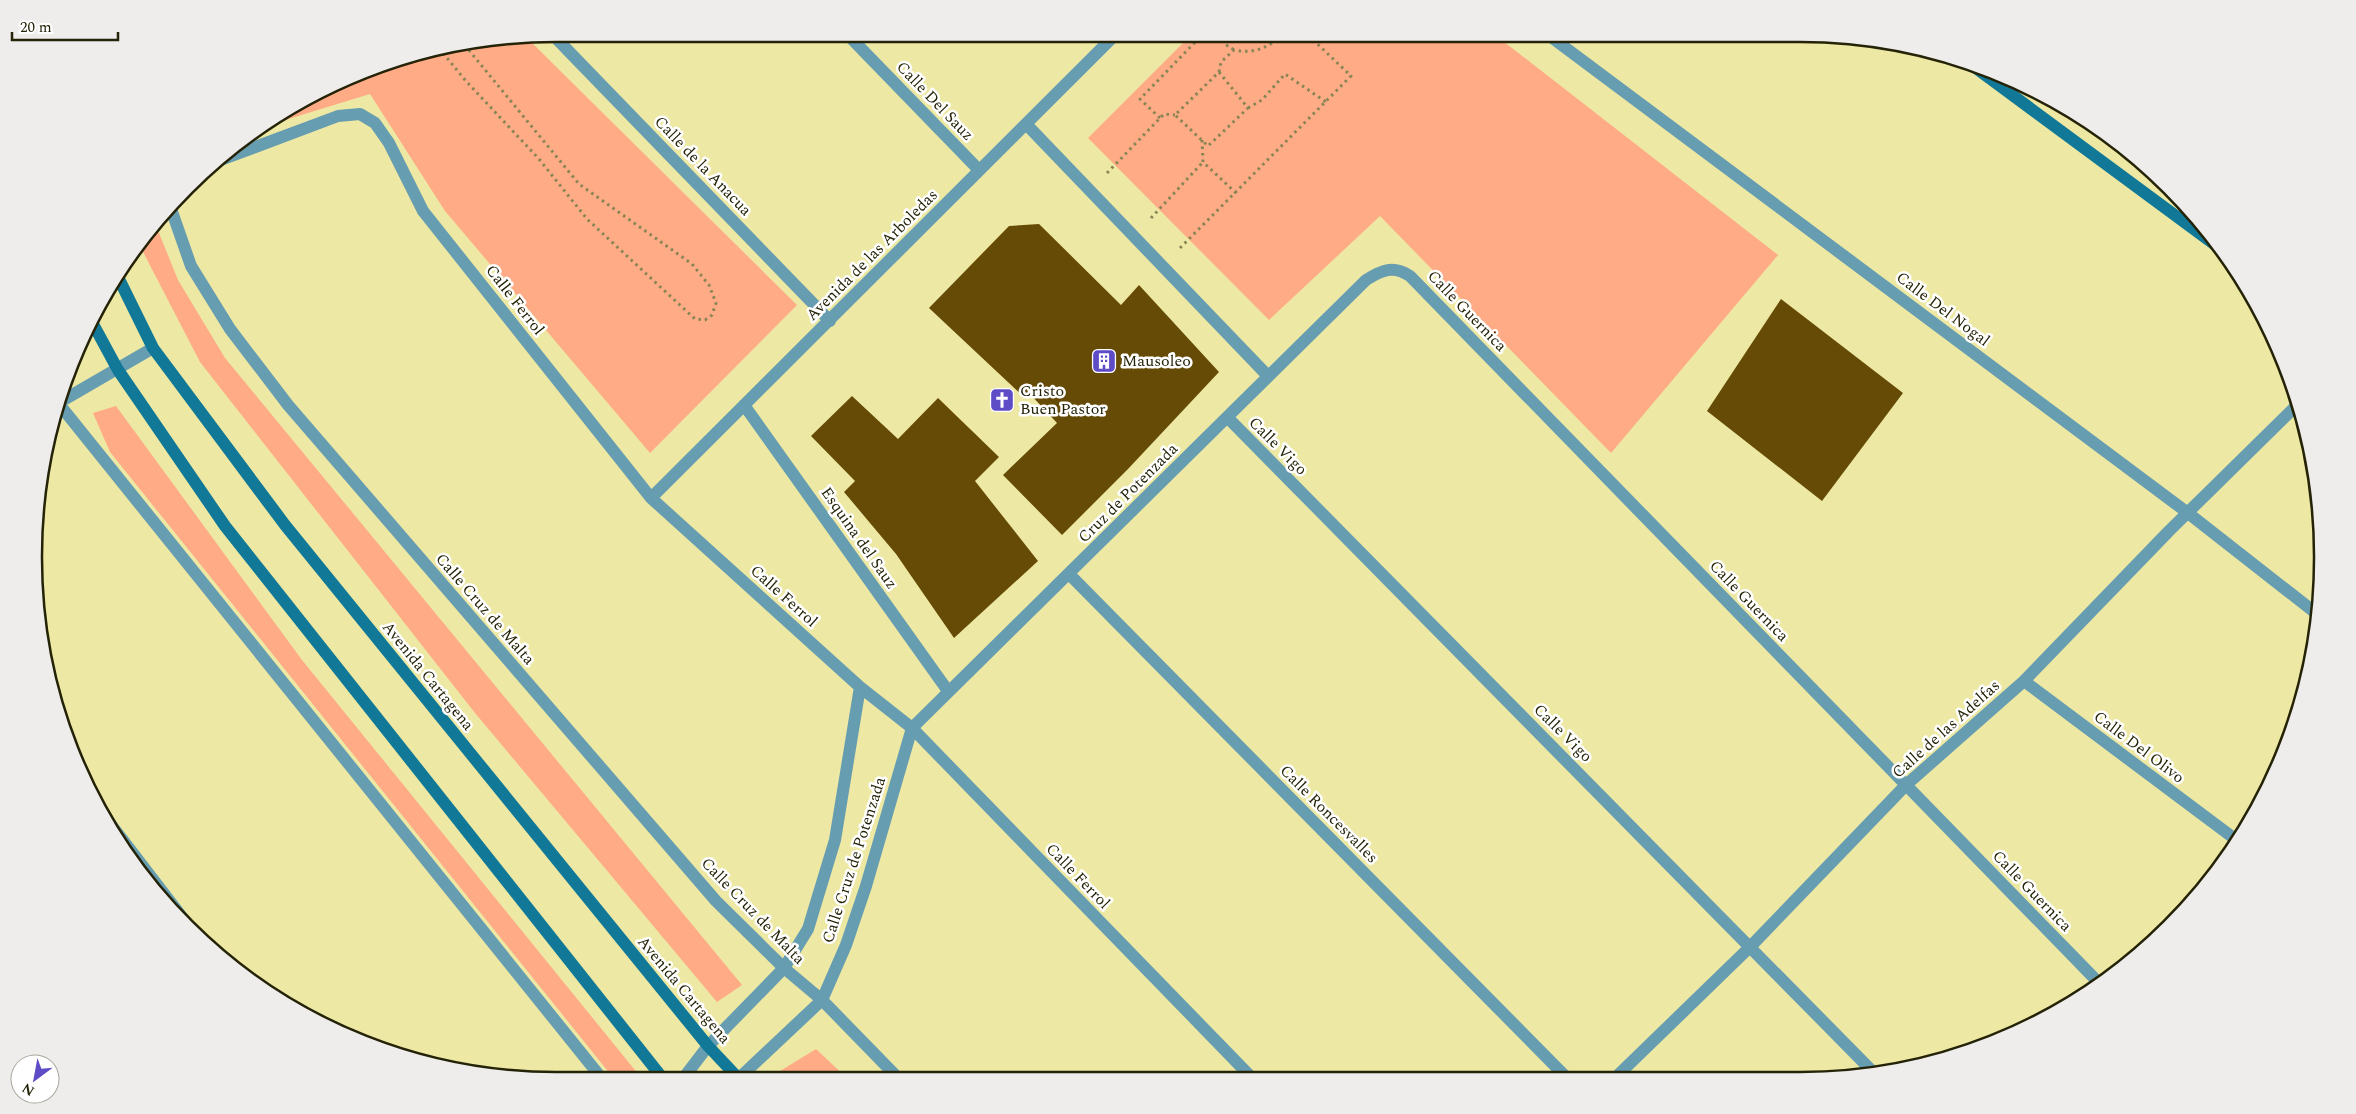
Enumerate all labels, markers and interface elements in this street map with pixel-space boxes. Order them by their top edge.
scale bar [12,10,119,42]
text: 20 m [20,16,52,39]
street label: Calle Del Sauz [891,56,979,146]
street label: Calle de la Anacua [649,110,757,222]
street label: Avenida de las Arboledas [801,184,943,326]
street label: Calle Ferrol [480,260,550,340]
street label: Calle Guernica [1422,265,1512,357]
street label: Calle Del Nogal [1891,266,1995,352]
building icon: Mausoleo [1091,348,1117,374]
place label: Mausoleo [1122,349,1191,373]
place label: Cristo Buen Pastor [1020,379,1106,421]
church icon: Cristo Buen Pastor [989,387,1015,413]
street label: Calle Vigo [1243,411,1313,481]
street label: Cruz de Potenzada [1073,437,1184,548]
street label: Esquina del Sauz [815,482,903,594]
street label: Calle Cruz de Malta [430,548,540,670]
street label: Calle Guernica [1704,555,1794,647]
street label: Calle Ferrol [745,559,823,633]
street label: Avenida Cartagena [376,616,480,736]
street label: Calle de las Adelfas [1887,674,2005,784]
street label: Calle Vigo [1528,698,1598,768]
street label: Calle Del Olivo [2089,705,2189,789]
street label: Calle Roncesvalles [1274,759,1384,869]
street label: Calle Cruz de Potenzada [816,774,892,946]
street label: Calle Ferrol [1040,838,1116,914]
street label: Calle Guernica [1987,845,2077,937]
street label: Calle Cruz de Malta [695,852,811,970]
street label: Avenida Cartagena [632,931,736,1049]
north arrow [10,1054,60,1104]
text: N [18,1078,39,1102]

